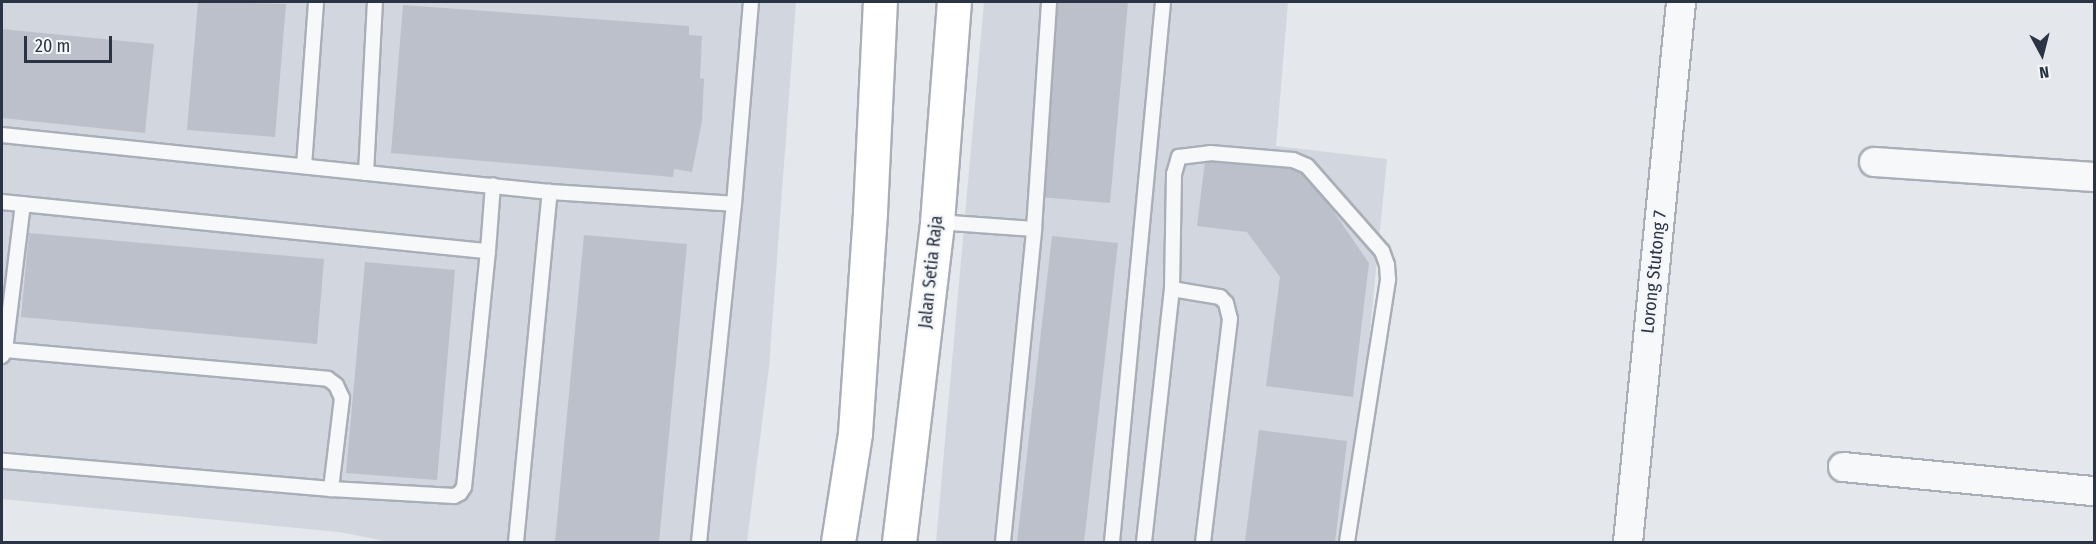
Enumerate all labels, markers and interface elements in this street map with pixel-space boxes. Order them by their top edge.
scale bar [27,24,116,62]
north arrow [2012,24,2072,84]
text: 20 m [35,35,70,57]
text: N [2038,62,2050,82]
street label: Lorong Stutong 7 [1637,210,1671,334]
street label: Jalan Setia Raja [914,214,948,330]

